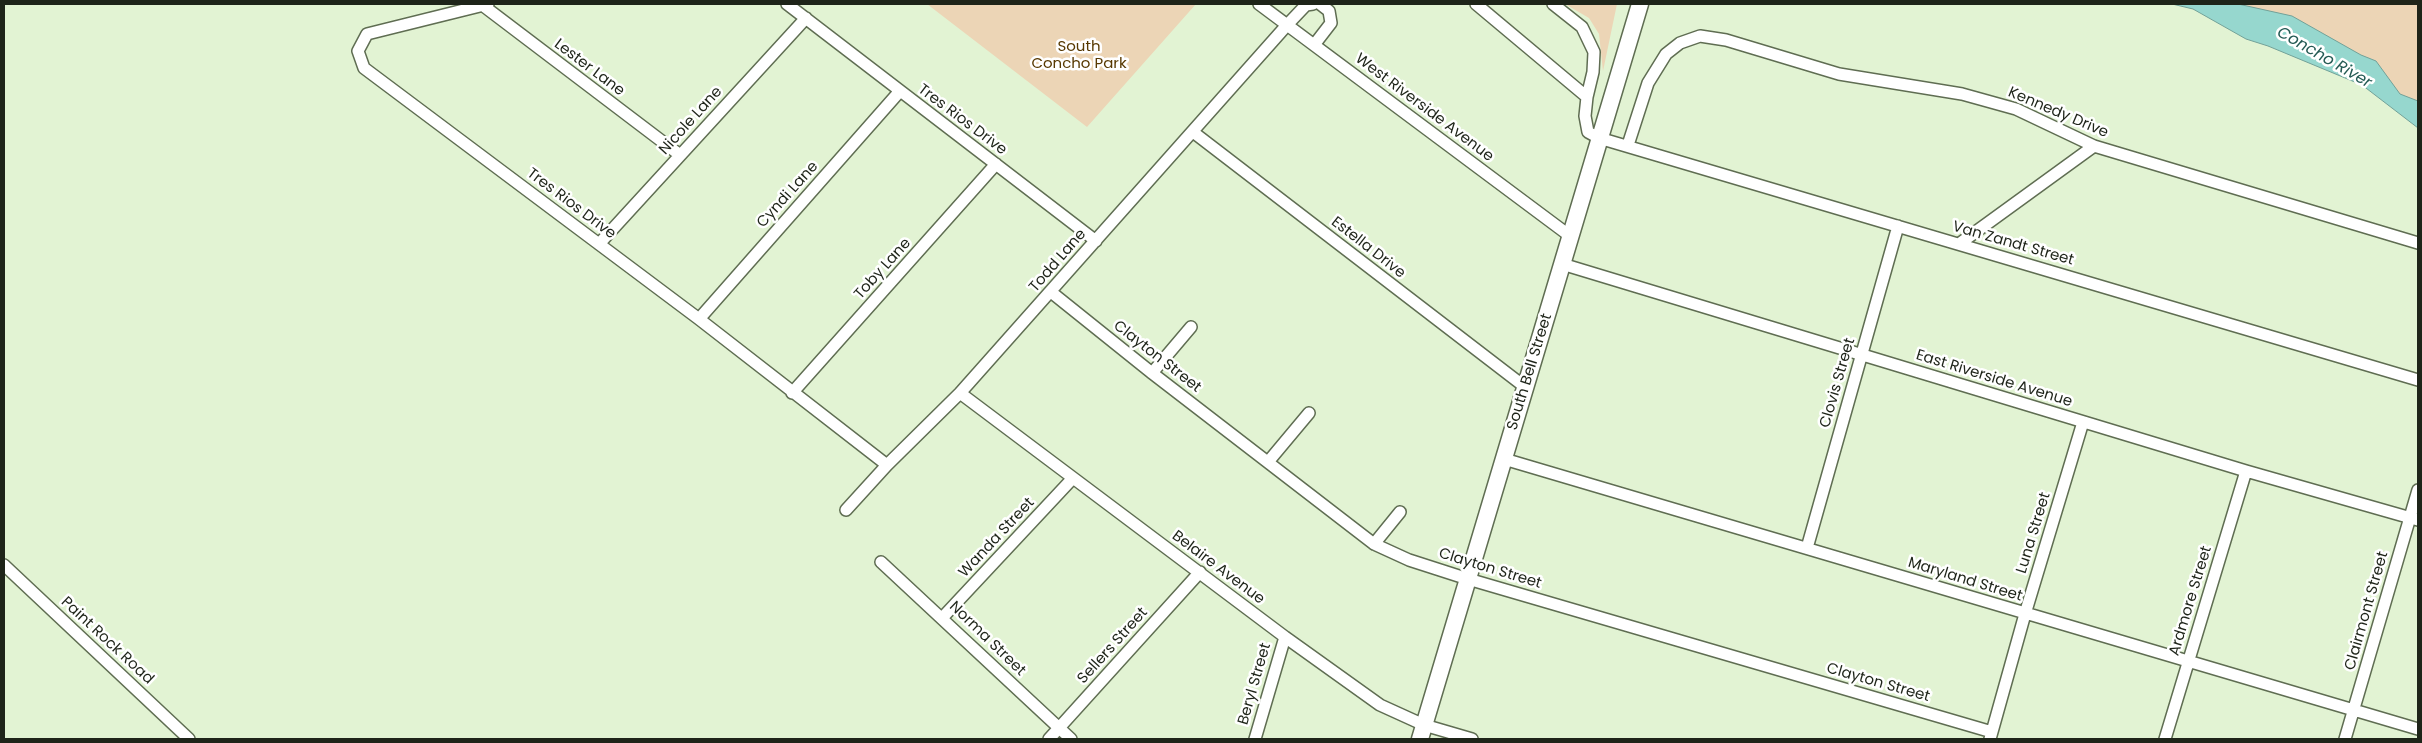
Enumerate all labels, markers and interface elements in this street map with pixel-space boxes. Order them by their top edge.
water label: Concho River [2273,23,2375,93]
street label: Lester Lane [550,36,628,100]
park label: South Concho Park [1031,38,1127,73]
street label: West Riverside Avenue [1351,50,1497,166]
street label: Tres Rios Drive [914,81,1010,159]
street label: Nicole Lane [656,83,726,159]
street label: Kennedy Drive [2005,84,2111,142]
street label: Cyndi Lane [754,158,822,232]
street label: Tres Rios Drive [523,165,619,243]
street label: Estella Drive [1327,213,1409,283]
street label: Van Zandt Street [1950,218,2076,270]
street label: Todd Lane [1026,226,1090,296]
street label: Toby Lane [851,235,915,303]
street label: South Bell Street [1504,312,1556,432]
street label: Clayton Street [1110,317,1204,397]
street label: Clovis Street [1817,336,1859,430]
street label: East Riverside Avenue [1914,347,2074,411]
street label: Luna Street [2013,490,2055,576]
street label: Wanda Street [955,494,1039,582]
street label: Belaire Avenue [1168,527,1268,609]
street label: Ardmore Street [2166,544,2216,658]
street label: Clayton Street [1436,545,1544,593]
street label: Clairmont Street [2341,550,2393,672]
street label: Maryland Street [1906,554,2024,606]
street label: Paint Rock Road [57,593,157,689]
street label: Norma Street [945,598,1029,680]
street label: Sellers Street [1074,604,1152,688]
street label: Beryl Street [1235,641,1275,727]
street label: Clayton Street [1824,660,1932,706]

